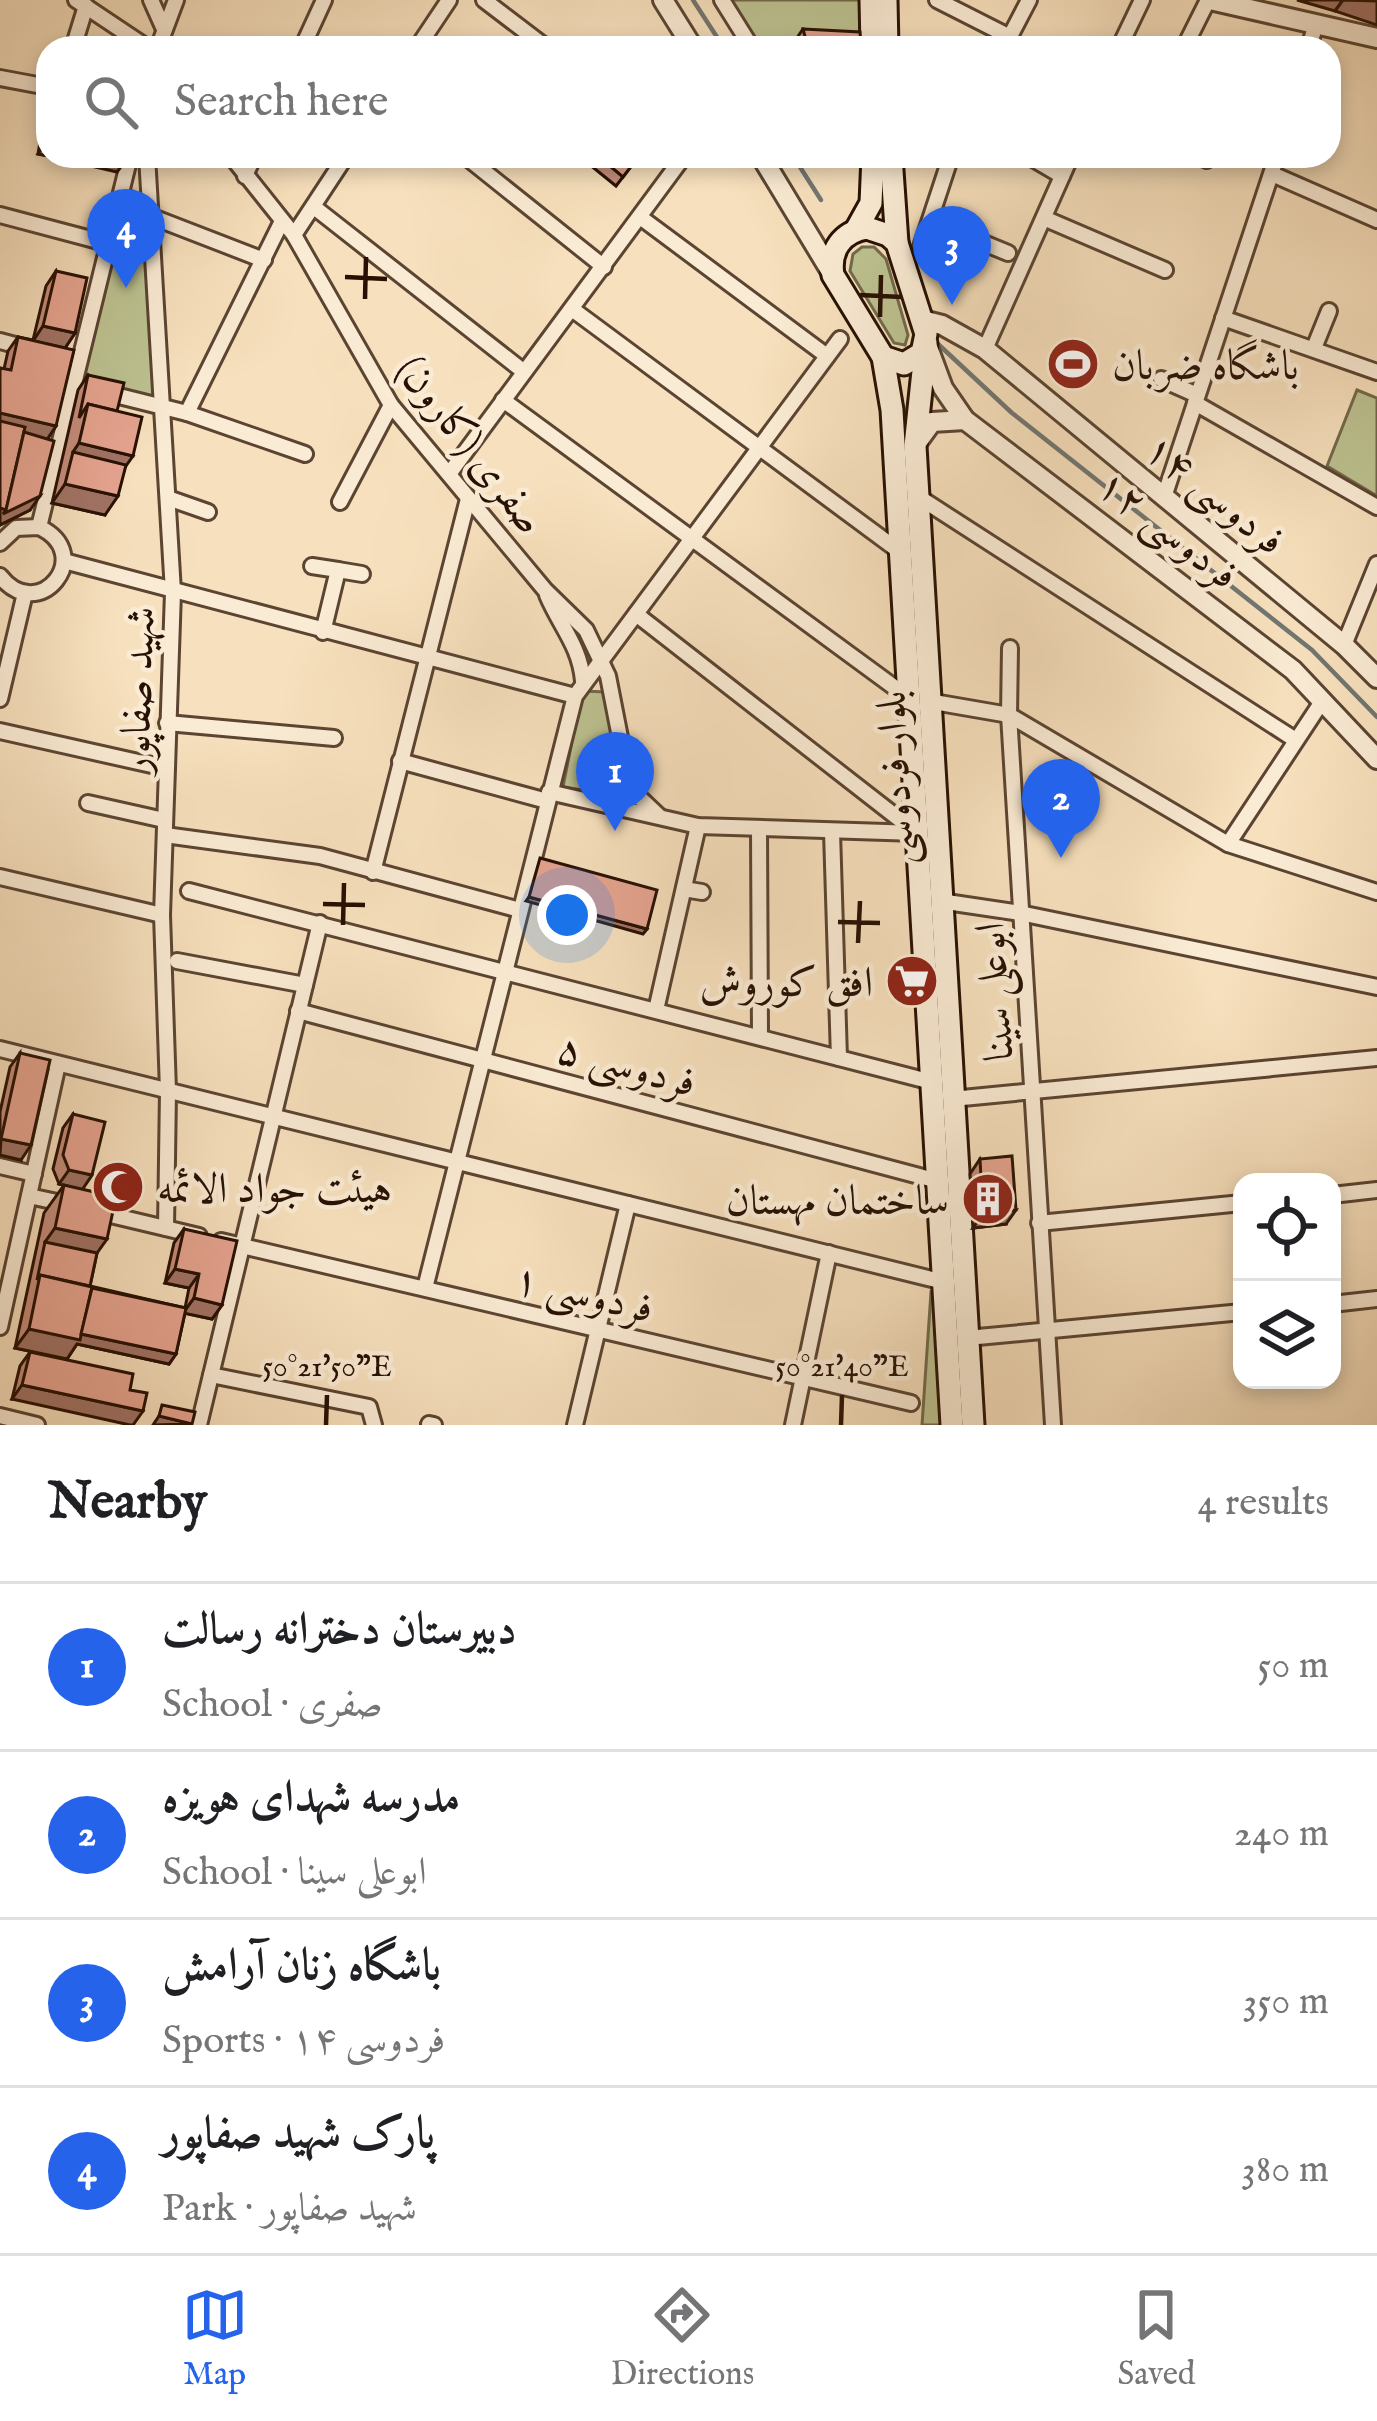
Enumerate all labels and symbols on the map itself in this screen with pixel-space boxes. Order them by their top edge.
pin: 4 [87,189,165,288]
pin: 3 [913,206,991,305]
sports icon: باشگاه ضربان [1045,336,1101,392]
place label: باشگاه ضربان [1112,339,1299,394]
street label: صفری (کارون) [383,346,556,546]
street label: فردوسی ۱۴ [1133,423,1295,569]
street label: فردوسی ۱۲ [1085,459,1249,603]
street label: شهید صفاپور [110,606,170,779]
street label: بلوار فردوسی [866,689,929,866]
pin: 1 [576,732,654,831]
pin: 2 [1022,759,1100,858]
your location [537,885,597,945]
street label: ابوعلی سینا [965,921,1029,1063]
supermarket icon: افق کوروش [884,953,940,1009]
place label: افق کوروش [699,958,873,1011]
street label: فردوسی ۵ [551,1023,701,1111]
mosque icon: هیئت جواد الائمه [90,1159,146,1215]
place label: هیئت جواد الائمه [157,1164,392,1217]
building icon: ساختمان مهستان [960,1171,1016,1227]
place label: ساختمان مهستان [726,1176,949,1229]
street label: فردوسی ۱ [508,1254,658,1337]
text: 50°21'50"E [262,1349,392,1387]
text: 50°21'40"E [775,1349,909,1387]

